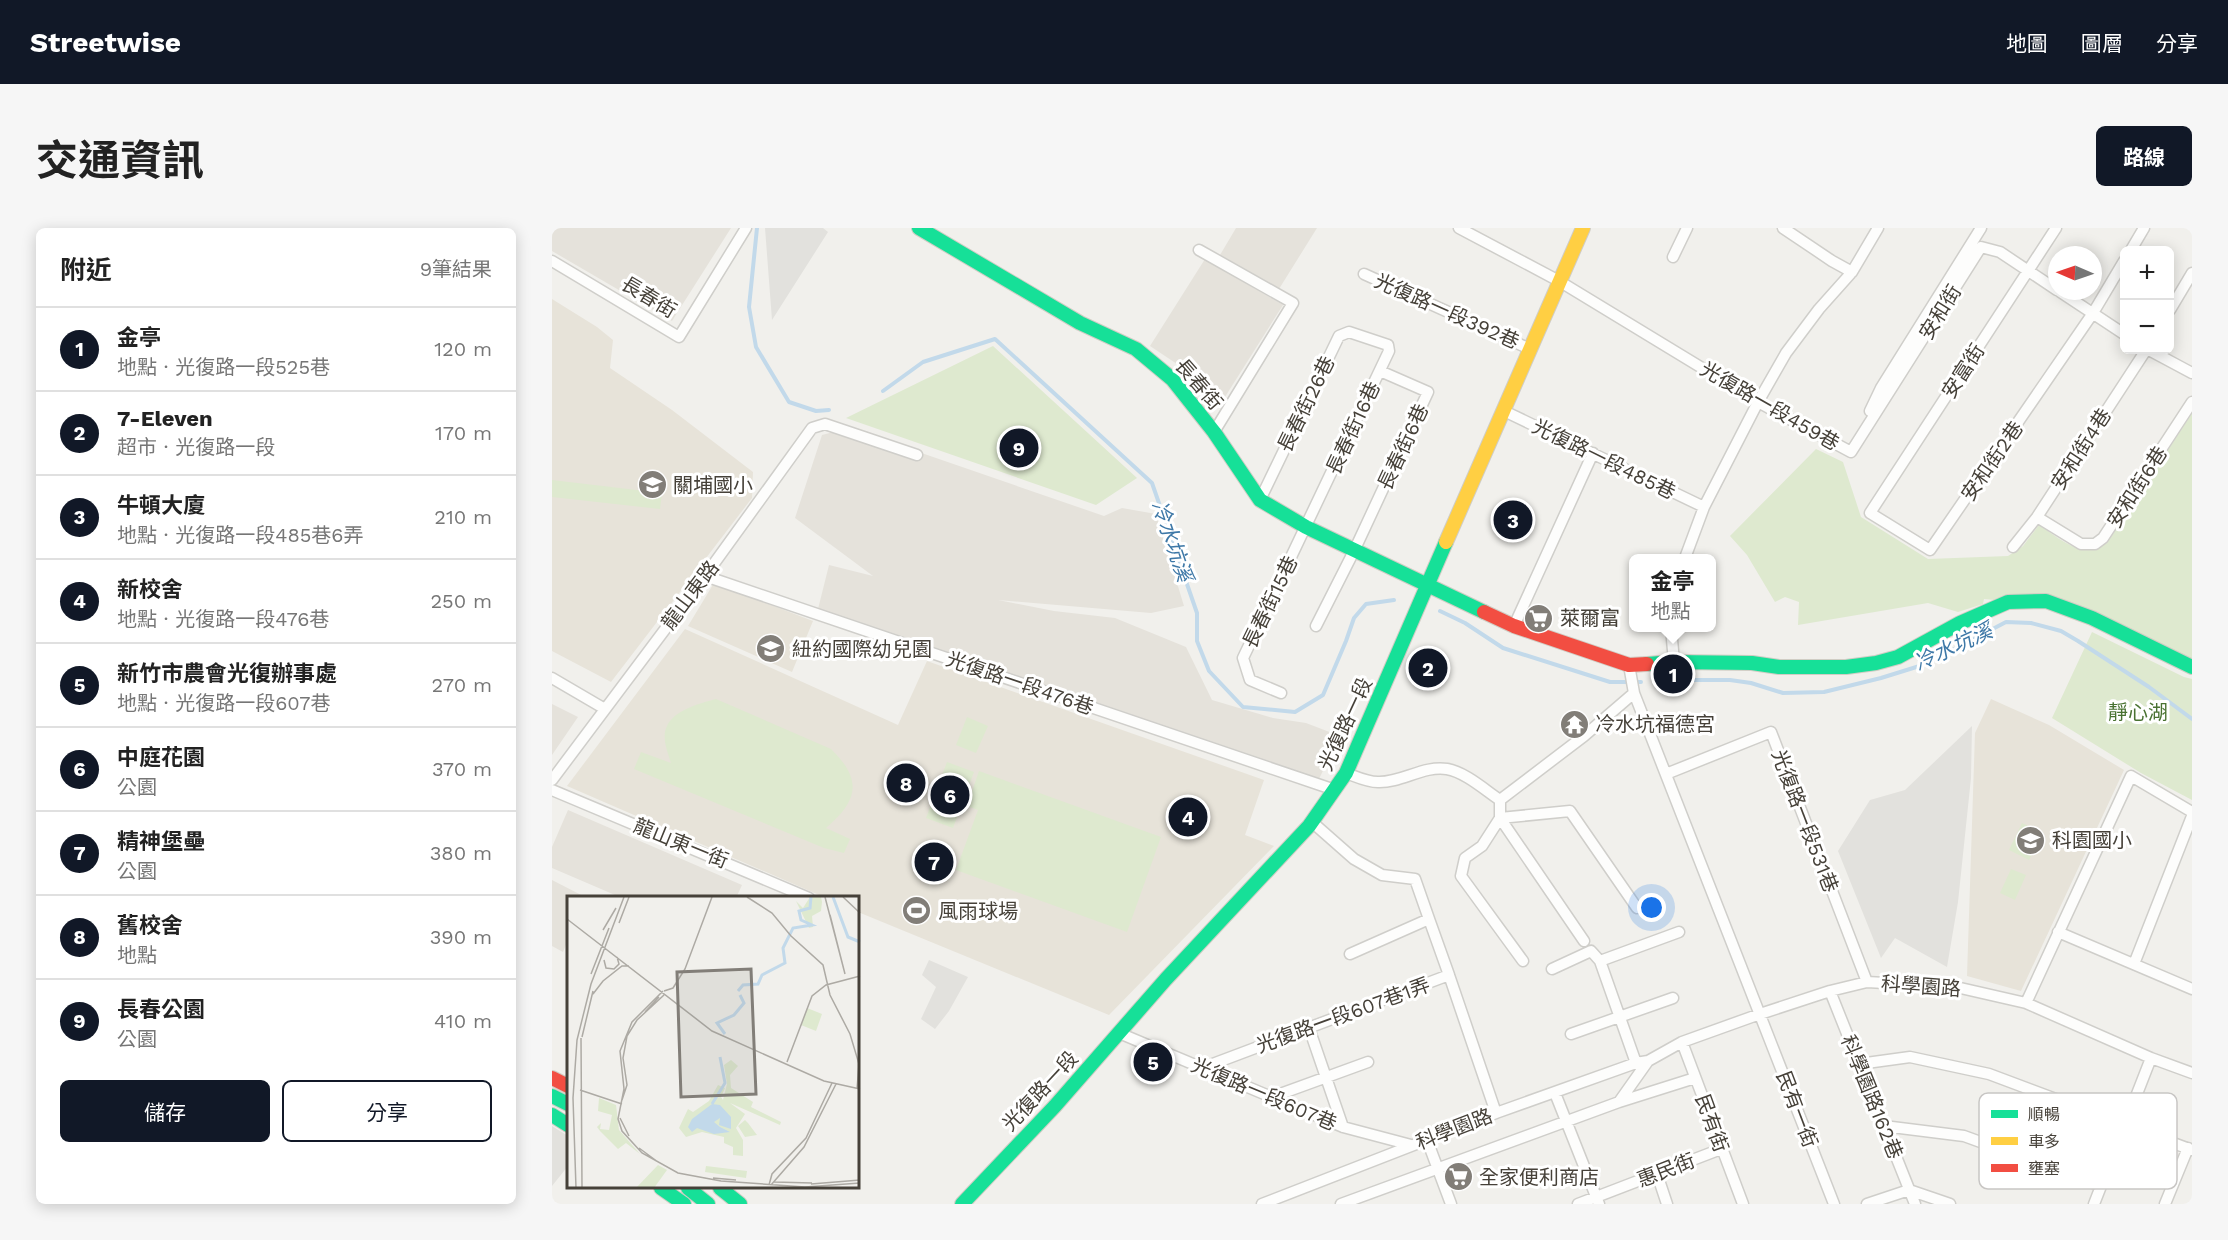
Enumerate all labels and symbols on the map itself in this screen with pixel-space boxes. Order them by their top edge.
north arrow [2048,246,2102,300]
street label: 光復路一段392巷 [1371,268,1523,354]
street label: 長春街 [617,271,681,323]
street label: 安和街 [1914,280,1966,344]
street label: 安富街 [1937,339,1989,403]
street label: 長春街26巷 [1272,352,1340,456]
street label: 長春街 [1170,353,1228,415]
street label: 光復路一段459巷 [1696,357,1844,455]
street label: 長春街16巷 [1321,378,1385,478]
street label: 長春街6巷 [1373,400,1433,494]
street label: 安和街4巷 [2046,404,2116,494]
street label: 光復路一段485巷 [1529,414,1679,504]
street label: 安和街2巷 [1956,417,2028,505]
pin: 9 [1000,426,1038,470]
street label: 安和街6巷 [2102,442,2172,532]
school or university icon: 關埔國小 [636,469,668,501]
place label: 關埔國小 [673,473,753,497]
water label: 冷水坑溪 [1147,497,1199,587]
pin: 3 [1494,498,1532,542]
street label: 長春街15巷 [1237,552,1303,652]
street label: 龍山東路 [656,556,724,634]
supermarket icon: 萊爾富 [1523,602,1555,634]
place label: 萊爾富 [1560,606,1620,630]
water label: 冷水坑溪 [1909,616,1999,676]
school or university icon: 紐約國際幼兒園 [755,633,787,665]
place label: 紐約國際幼兒園 [792,637,932,661]
pin: 2 [1408,646,1448,690]
street label: 光復路一段476巷 [943,647,1097,719]
pin: 1 [1654,652,1692,696]
street label: 光復路一段 [1313,674,1377,774]
park label: 靜心湖 [2108,700,2168,724]
temple icon: 冷水坑福德宮 [1558,708,1590,740]
place label: 冷水坑福德宮 [1595,712,1715,736]
street label: 光復路一段531巷 [1767,746,1843,896]
pin: 8 [886,760,926,806]
pin: 6 [930,772,970,818]
pin: 4 [1168,794,1208,840]
street label: 龍山東一街 [630,813,732,873]
school or university icon: 科園國小 [2015,824,2047,856]
place label: 科園國小 [2052,828,2132,852]
pin: 7 [914,840,953,884]
your location [1637,893,1666,922]
sports icon: 風雨球場 [901,895,933,927]
inset map [567,896,860,1189]
place label: 風雨球場 [938,899,1018,923]
street label: 科學園路 [1880,971,1962,1001]
street label: 光復路一段607巷1弄 [1253,972,1433,1058]
street label: 科學園路162巷 [1836,1031,1908,1163]
pin: 5 [1134,1040,1172,1084]
street label: 光復路一段 [997,1046,1083,1136]
street label: 光復路一段607巷 [1188,1053,1340,1135]
street label: 民有一街 [1771,1067,1823,1151]
street label: 民有街 [1690,1091,1734,1155]
legend [1979,1093,2177,1189]
street label: 科學園路 [1412,1103,1496,1155]
text: 順暢 [2028,1105,2060,1124]
text: 車多 [2028,1132,2060,1151]
street label: 惠民街 [1634,1148,1698,1192]
text: 壅塞 [2028,1159,2060,1178]
supermarket icon: 全家便利商店 [1442,1161,1474,1193]
place label: 全家便利商店 [1479,1165,1599,1189]

